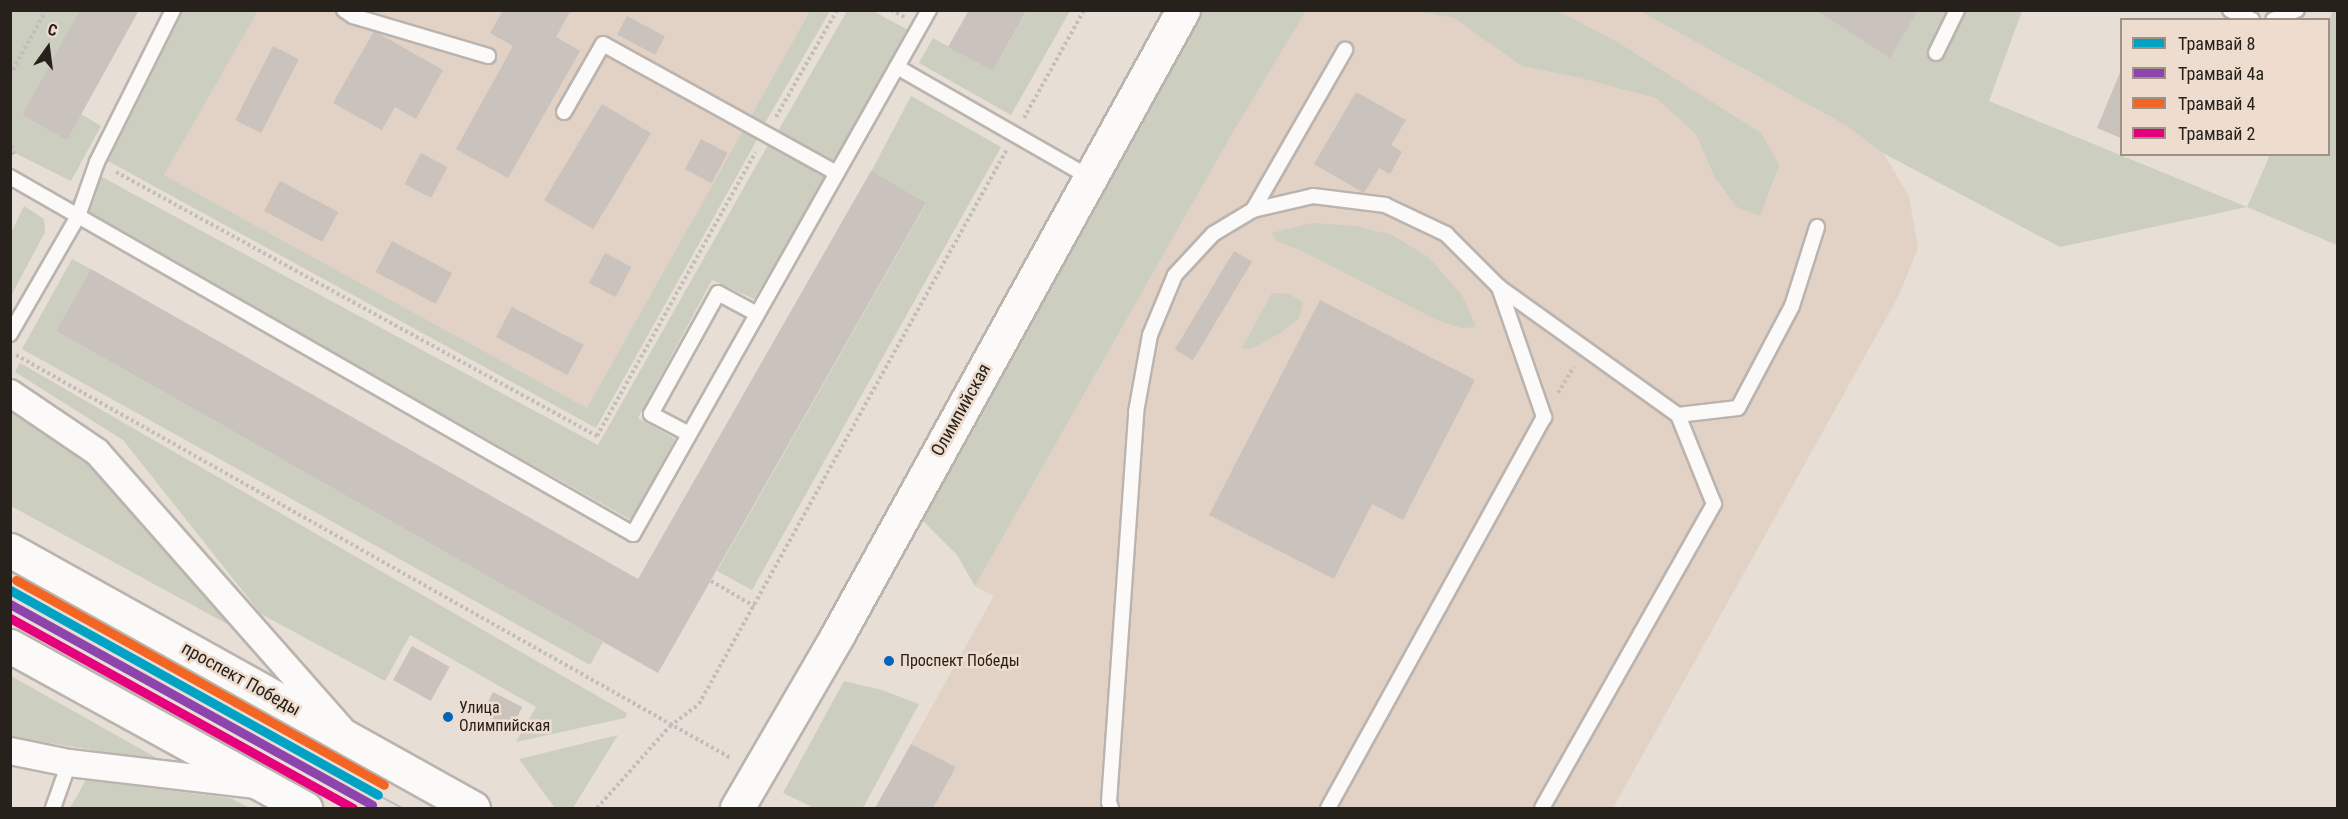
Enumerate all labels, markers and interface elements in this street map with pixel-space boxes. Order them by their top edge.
north arrow [18,18,78,78]
legend [2120,18,2330,156]
text: С [46,20,59,40]
text: Трамвай 8 [2178,33,2255,54]
text: Трамвай 4а [2178,63,2264,84]
text: Трамвай 4 [2178,93,2255,114]
text: Трамвай 2 [2178,123,2255,144]
street label: Олимпийская [927,360,995,460]
street label: проспект Победы [178,637,304,721]
place label: Проспект Победы [900,651,1020,671]
marker: Проспект Победы [883,655,895,667]
place label: Улица Олимпийская [459,698,550,736]
marker: Улица Олимпийская [442,711,454,723]

